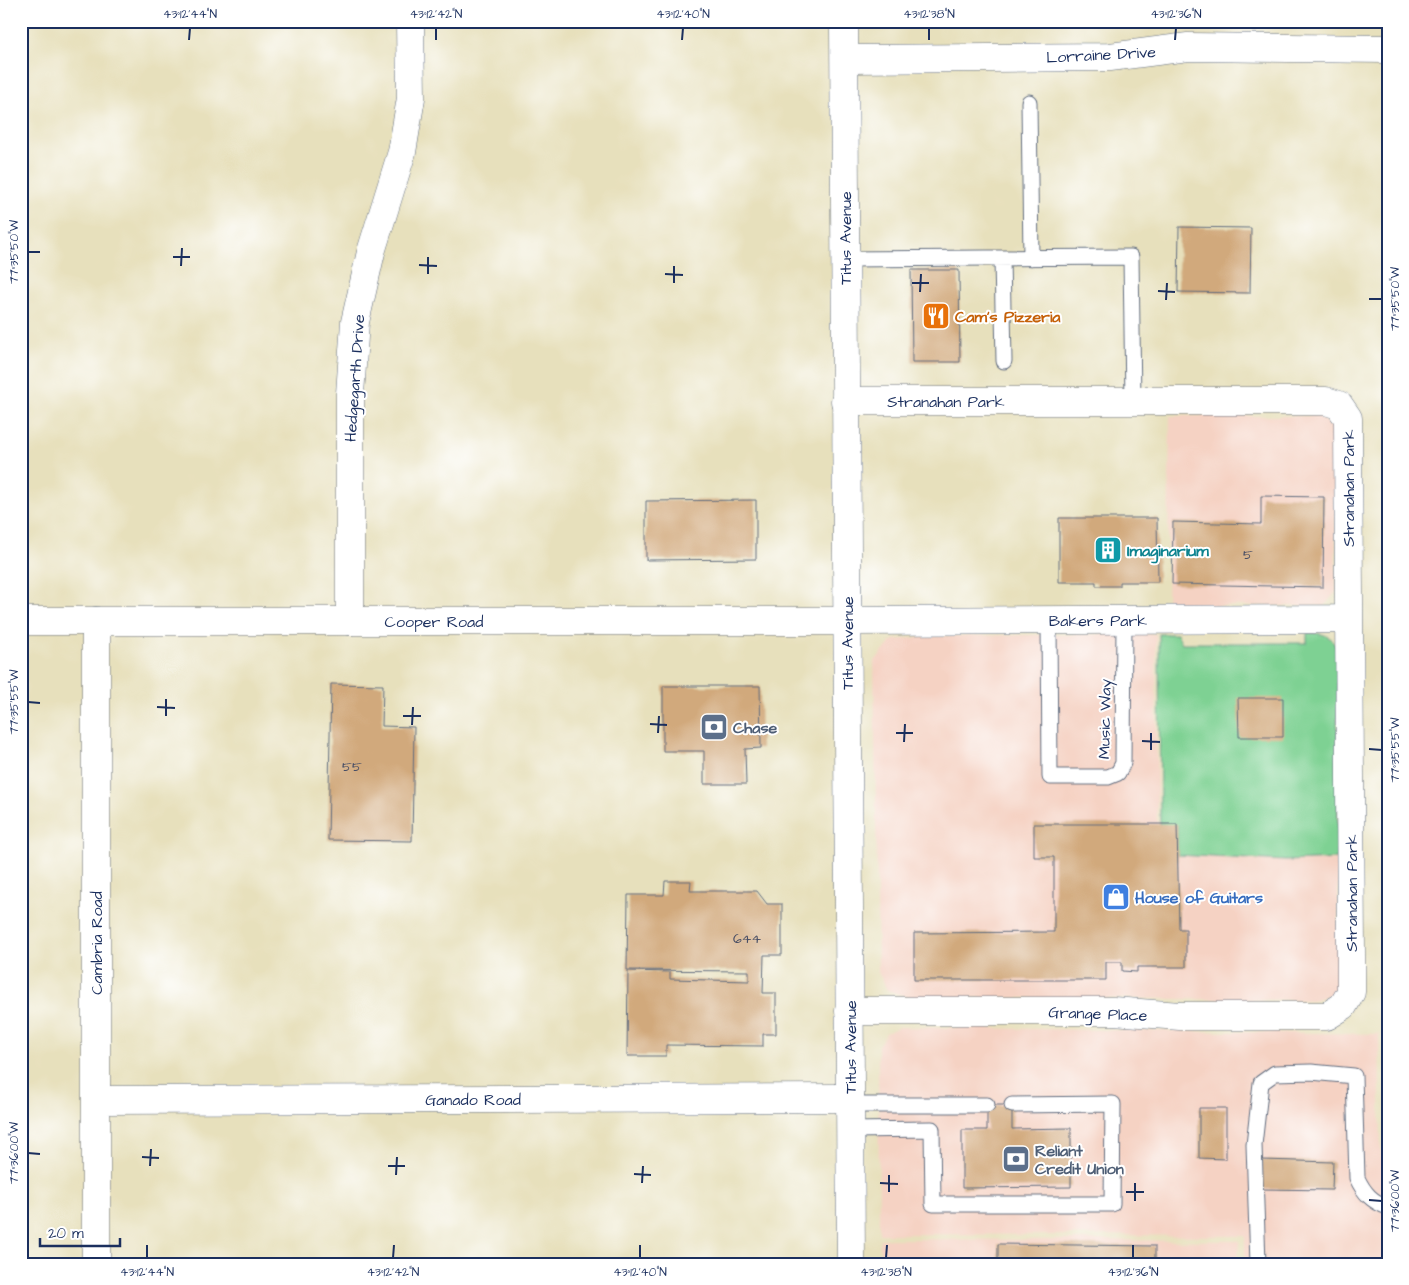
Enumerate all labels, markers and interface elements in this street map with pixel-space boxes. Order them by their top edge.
text: 43°12'44"N [163,6,217,23]
text: 43°12'42"N [410,6,463,23]
text: 43°12'40"N [656,6,710,23]
text: 43°12'38"N [903,6,955,23]
text: 43°12'36"N [1150,6,1202,23]
street label: Lorraine Drive [1046,41,1157,69]
street label: Titus Avenue [835,191,857,285]
text: 77°35'50"W [6,219,23,284]
text: 77°35'50"W [1387,266,1404,331]
restaurant icon: Cam's Pizzeria [921,301,951,331]
place label: Cam's Pizzeria [955,306,1061,328]
street label: Hedgegarth Drive [340,313,371,443]
street label: Stranahan Park [887,391,1005,413]
street label: Stranahan Park [1338,429,1360,547]
building icon: Imaginarium [1093,535,1123,565]
place label: Imaginarium [1127,540,1209,564]
house number: 5 [1243,545,1253,565]
street label: Titus Avenue [837,596,859,690]
street label: Bakers Park [1049,610,1147,632]
street label: Cooper Road [385,611,483,633]
text: 77°35'55"W [6,669,23,735]
street label: Music Way [1093,678,1118,759]
bank icon: Chase [699,712,729,742]
place label: Chase [733,717,777,739]
text: 77°35'55"W [1387,717,1404,783]
house number: 55 [342,757,362,777]
street label: Stranahan Park [1341,834,1363,952]
shop icon: House of Guitars [1101,882,1131,912]
place label: House of Guitars [1135,887,1263,909]
street label: Cambria Road [86,891,108,995]
house number: 644 [733,929,761,949]
street label: Titus Avenue [840,1000,862,1094]
street label: Grange Place [1048,1001,1148,1028]
street label: Ganado Road [425,1089,521,1111]
text: 77°36'00"W [6,1121,23,1184]
place label: Reliant Credit Union [1035,1140,1124,1180]
bank icon: Reliant Credit Union [1001,1144,1031,1174]
text: 77°36'00"W [1387,1169,1404,1232]
scale bar [40,1215,120,1247]
text: 20 m [48,1223,84,1244]
text: 43°12'44"N [120,1264,174,1281]
text: 43°12'42"N [367,1264,420,1281]
text: 43°12'40"N [613,1264,667,1281]
text: 43°12'38"N [860,1264,912,1281]
text: 43°12'36"N [1107,1264,1159,1281]

